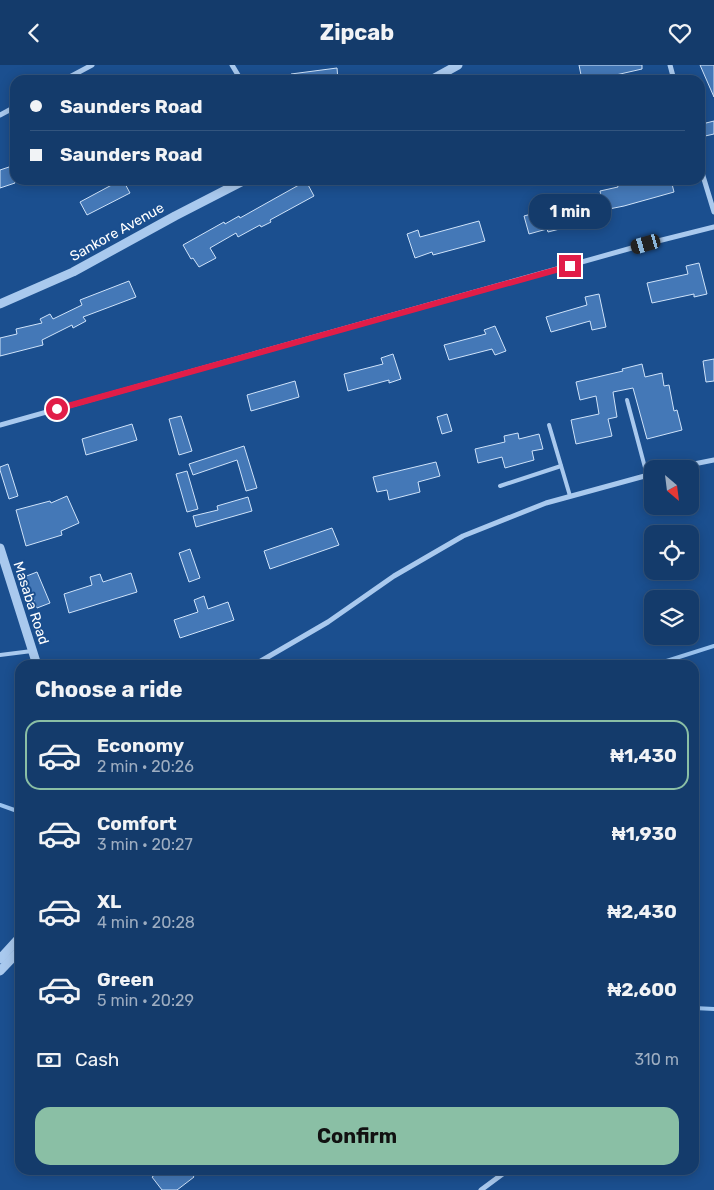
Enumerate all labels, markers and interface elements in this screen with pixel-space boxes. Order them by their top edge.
icon: back [20,19,48,47]
text: Zipcab [320,19,394,46]
icon: heart [666,19,694,47]
text: Saunders Road [60,95,202,118]
text: Saunders Road [60,143,202,166]
callout: 1 min [529,193,611,229]
street label: Sankore Avenue [67,199,167,265]
text: 1 min [550,202,590,221]
car [629,233,662,255]
route end [559,255,581,277]
route start [46,398,68,420]
north arrow [644,460,699,515]
map controls [644,460,699,645]
button: locate [644,525,699,580]
street label: Masaba Road [10,559,52,647]
button: layers [644,590,699,645]
text: Choose a ride [35,676,182,703]
icon: car [37,733,82,778]
text: Economy [97,734,184,757]
text: ₦1,430 [610,744,677,767]
text: 2 min · 20:26 [97,757,194,776]
icon: car [37,811,82,856]
text: Comfort [97,812,177,835]
text: ₦1,930 [612,822,677,845]
text: 3 min · 20:27 [97,835,193,854]
icon: car [37,889,82,934]
text: XL [97,890,121,913]
text: ₦2,430 [607,900,677,923]
text: 4 min · 20:28 [97,913,195,932]
icon: car [37,967,82,1012]
text: Green [97,968,154,991]
text: ₦2,600 [608,978,677,1001]
text: 5 min · 20:29 [97,991,194,1010]
icon: cash [35,1046,63,1074]
text: Cash [75,1048,119,1071]
text: 310 m [635,1050,679,1069]
button: Confirm [35,1107,679,1165]

